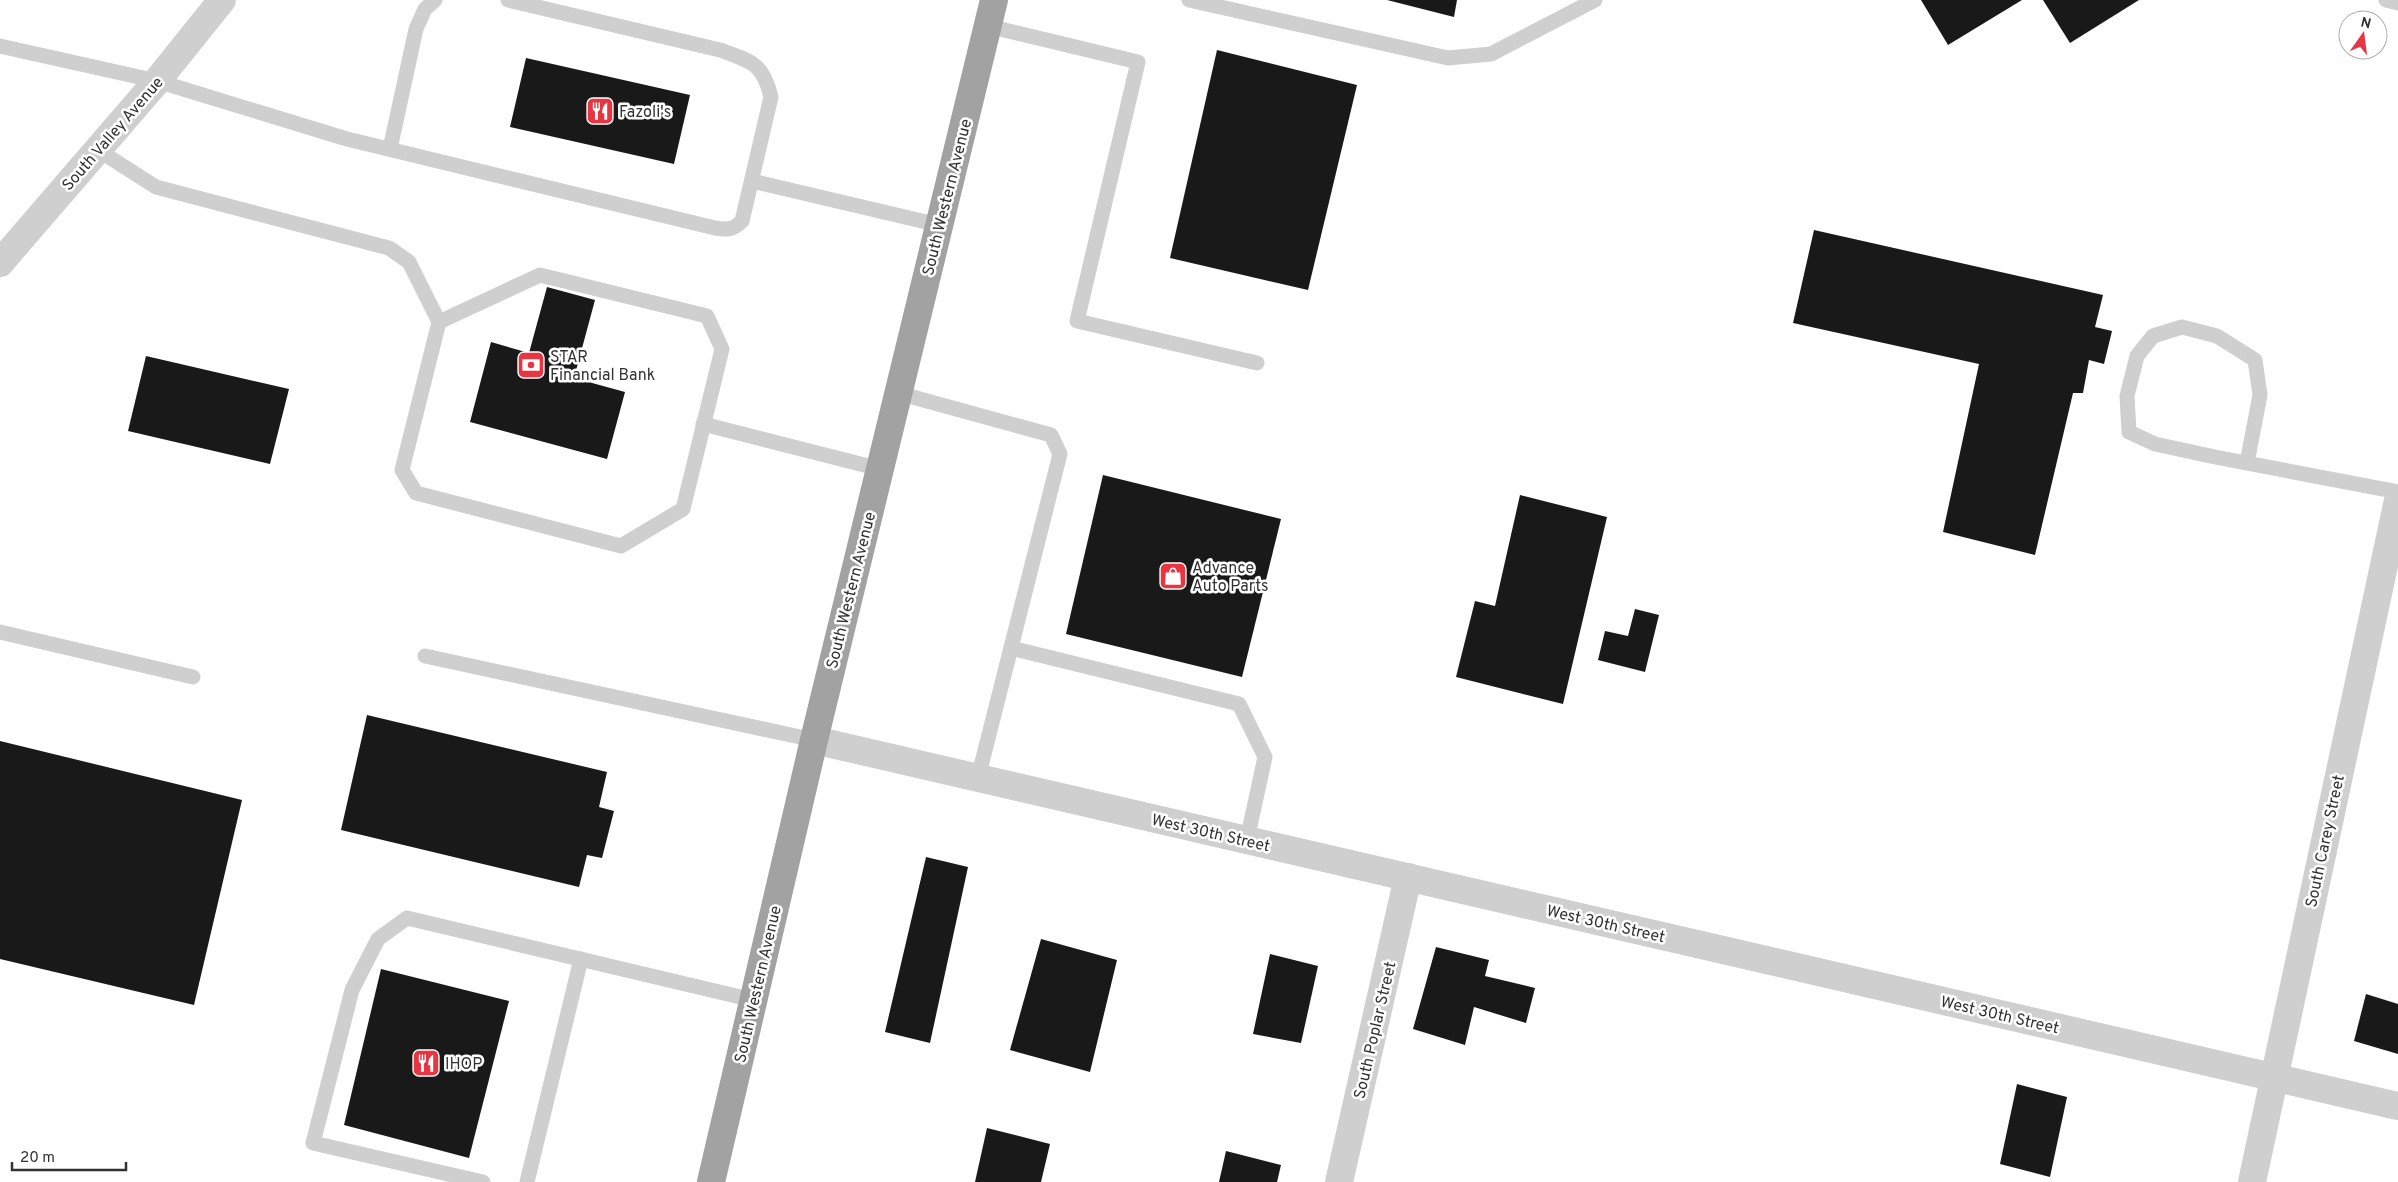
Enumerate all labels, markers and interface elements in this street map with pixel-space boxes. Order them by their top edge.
north arrow [2338,10,2388,60]
text: N [2359,14,2373,33]
street label: South Valley Avenue [59,73,168,195]
restaurant icon: Fazoli's [585,96,615,126]
place label: Fazoli's [619,103,671,123]
street label: South Western Avenue [919,117,977,278]
place label: STAR Financial Bank [550,348,655,386]
bank icon: STAR Financial Bank [516,350,546,380]
street label: South Western Avenue [823,510,881,671]
place label: Advance Auto Parts [1192,559,1269,597]
shop icon: Advance Auto Parts [1158,561,1188,591]
street label: South Carey Street [2302,773,2350,910]
street label: West 30th Street [1149,811,1272,857]
street label: West 30th Street [1544,902,1667,948]
street label: South Western Avenue [731,904,787,1065]
street label: South Poplar Street [1350,960,1402,1101]
street label: West 30th Street [1938,993,2061,1039]
restaurant icon: IHOP [411,1048,441,1078]
place label: IHOP [445,1055,482,1075]
scale bar [12,1140,126,1172]
text: 20 m [20,1149,55,1168]

